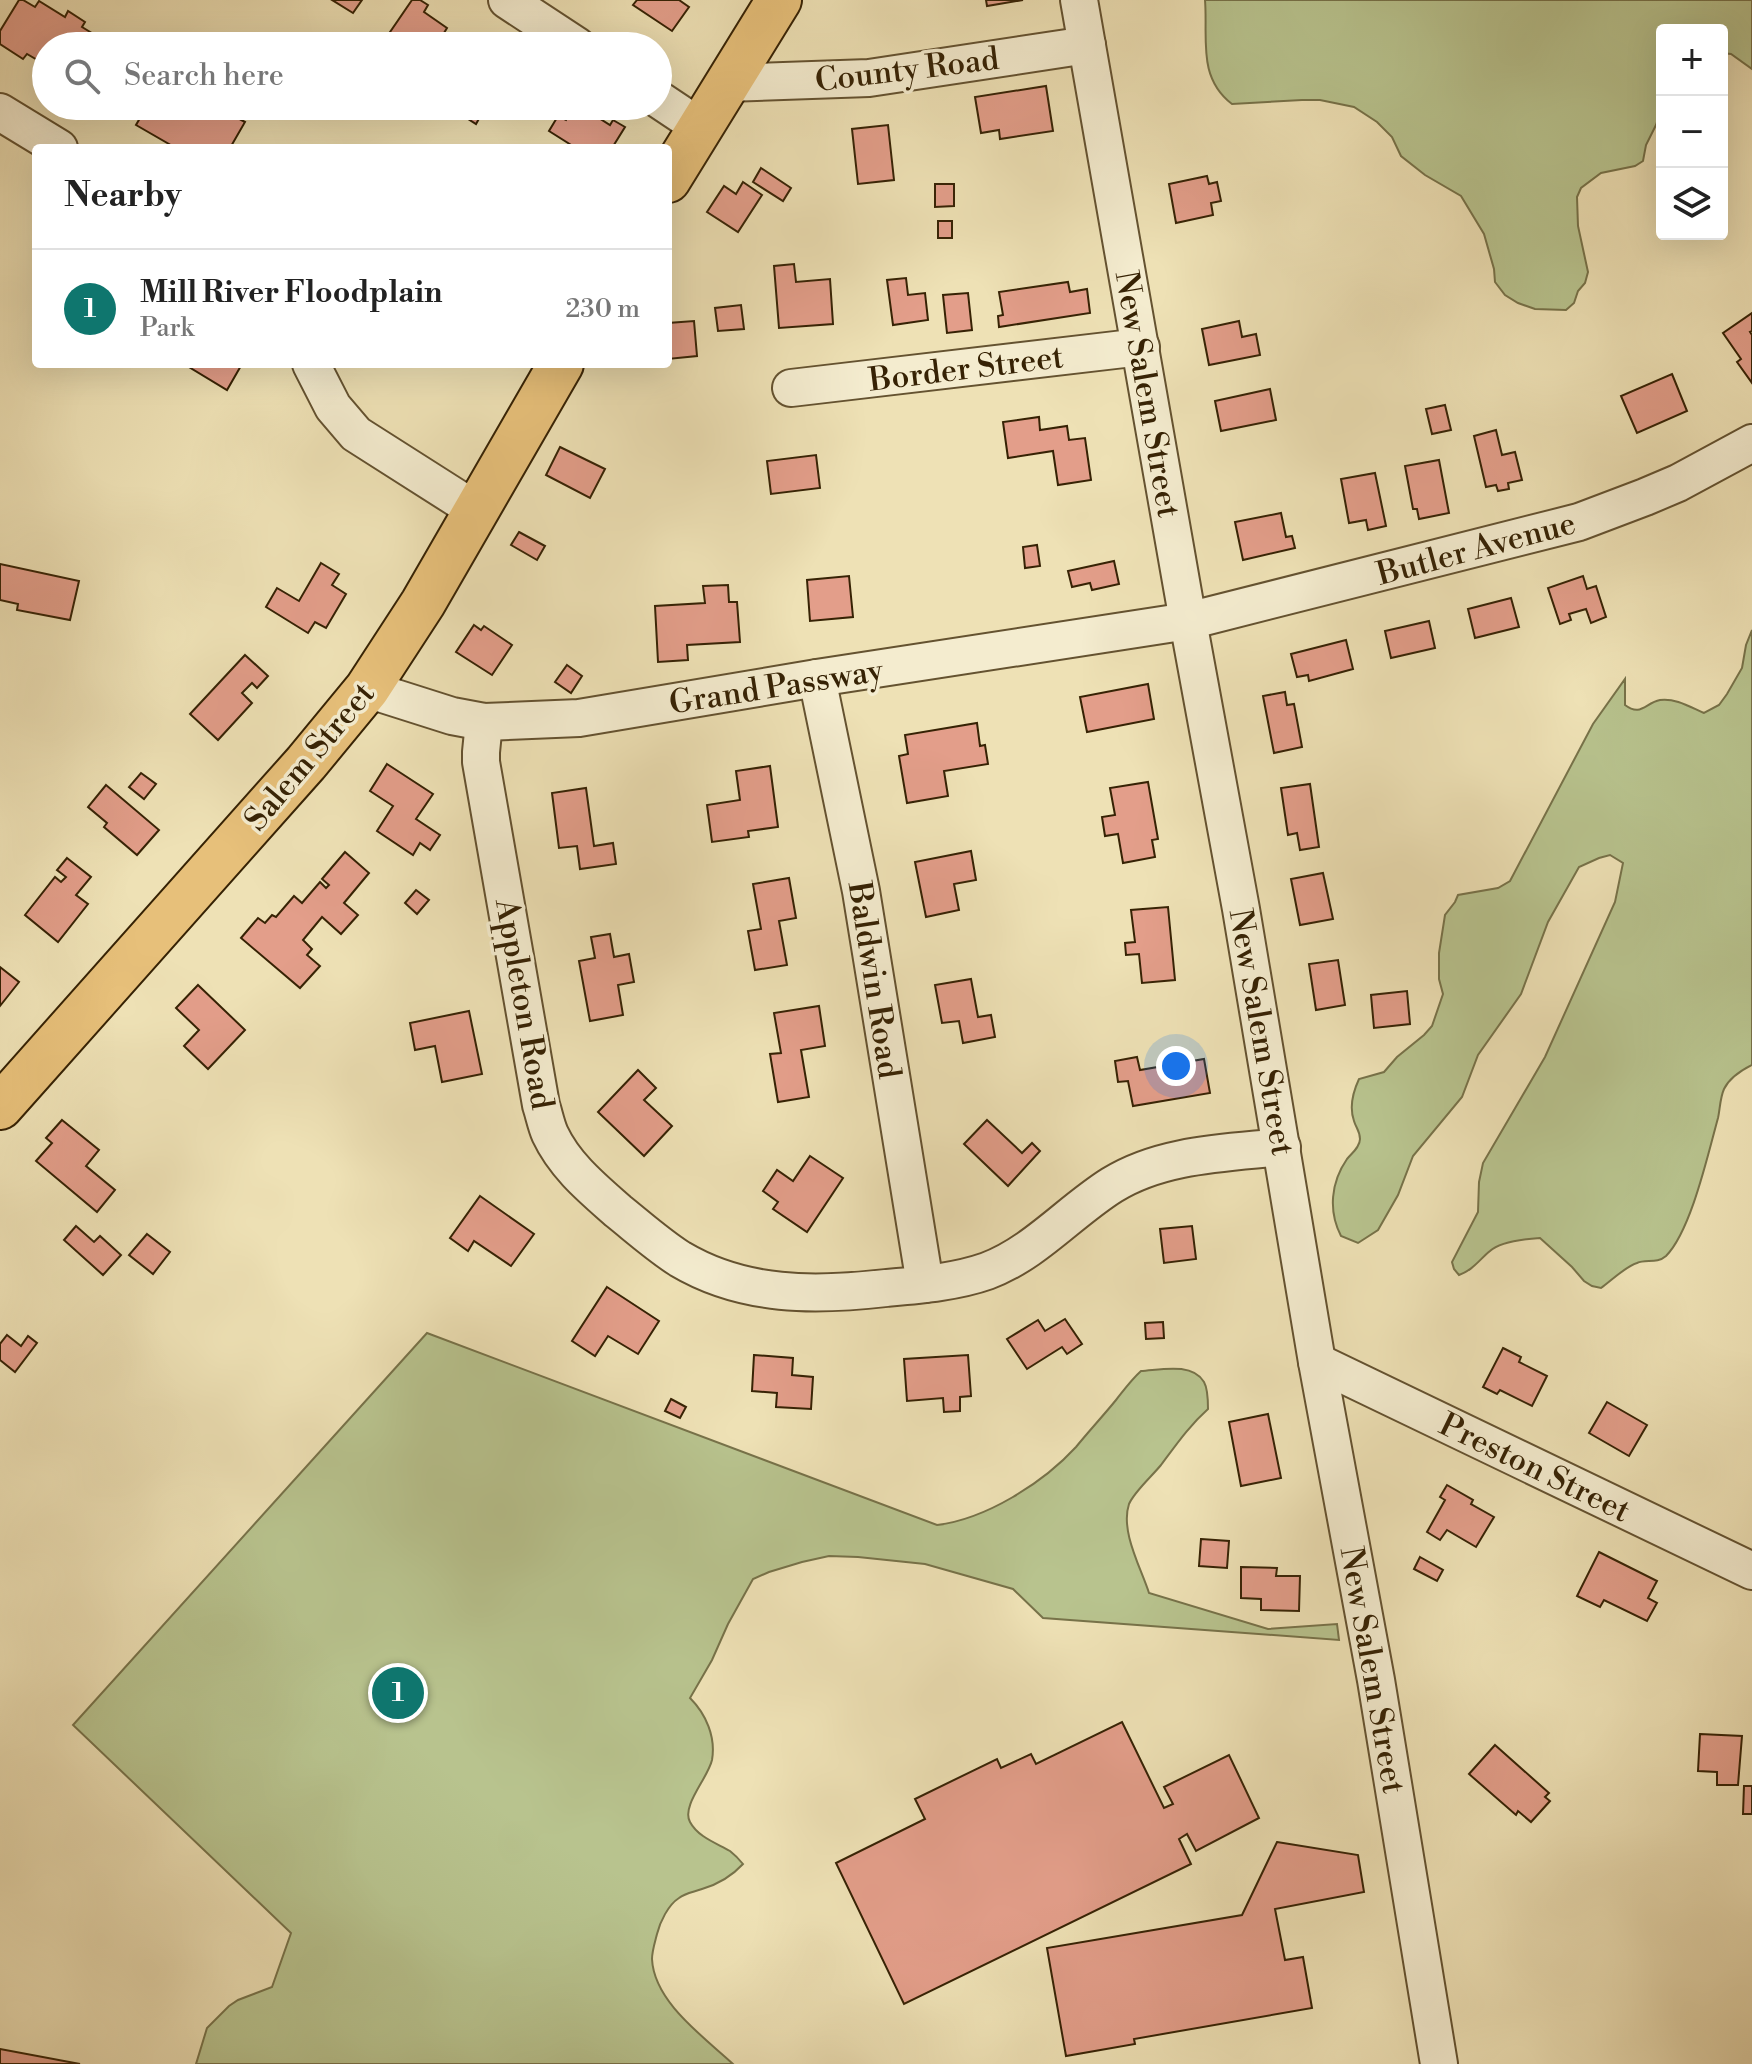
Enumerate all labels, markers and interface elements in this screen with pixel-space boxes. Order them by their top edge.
map controls [1656,24,1728,240]
button: + [1656,24,1728,96]
search box [32,32,672,120]
street label: County Road [813,39,1001,101]
icon: search [60,54,104,98]
text: Search here [124,57,284,95]
button: − [1656,96,1728,168]
button: layers [1656,168,1728,240]
text: Nearby [64,175,182,217]
street label: New Salem Street [1106,268,1188,521]
text: Mill River Floodplain [140,274,443,312]
text: 1 [84,293,96,325]
text: 230 m [565,293,640,325]
text: Park [140,312,194,344]
street label: Border Street [866,337,1066,401]
street label: Butler Avenue [1372,503,1580,595]
street label: Grand Passway [666,650,886,724]
street label: Salem Street [236,674,383,839]
street label: Baldwin Road [839,878,909,1082]
street label: Appleton Road [486,895,562,1113]
street label: New Salem Street [1220,906,1302,1159]
your location [1156,1046,1196,1086]
street label: Preston Street [1433,1404,1637,1531]
street label: New Salem Street [1331,1544,1413,1797]
pin: 1 [372,1663,424,1723]

